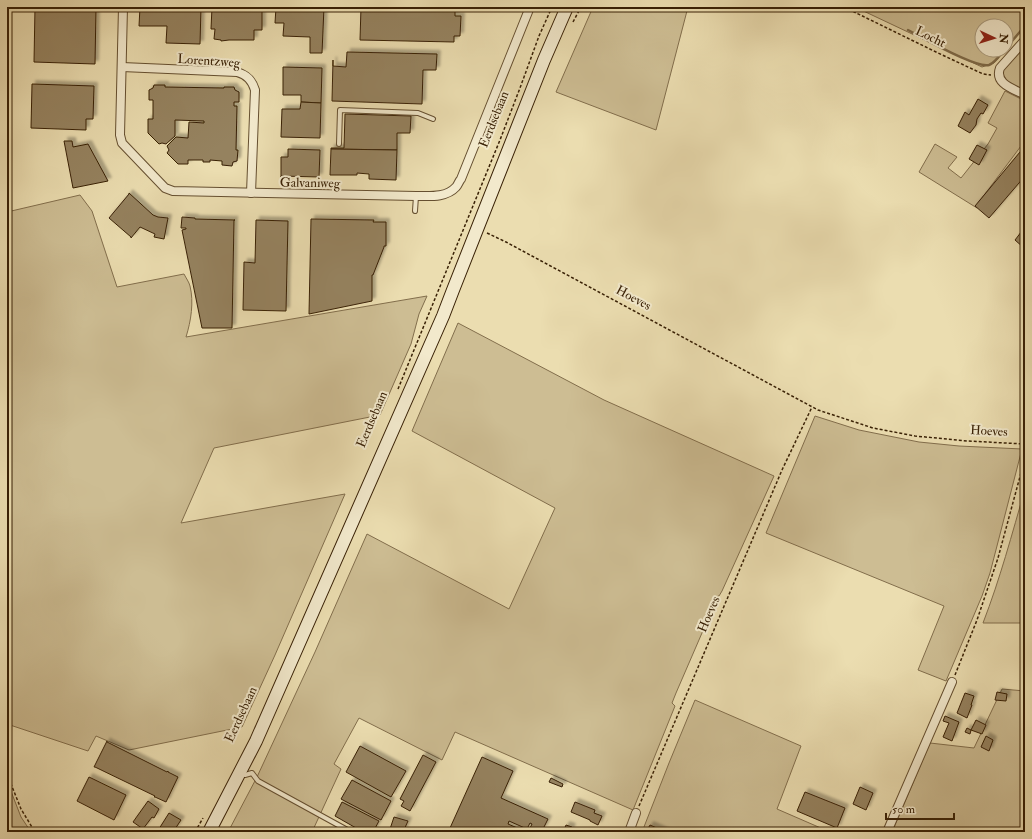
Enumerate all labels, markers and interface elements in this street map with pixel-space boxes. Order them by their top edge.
north arrow [974,18,1014,58]
street label: Locht [913,23,948,51]
text: N [997,32,1010,45]
street label: Lorentzweg [177,51,241,71]
street label: Eerdsebaan [475,88,513,150]
street label: Galvaniweg [280,174,341,192]
street label: Hoeves [613,282,654,314]
street label: Eerdsebaan [353,389,391,450]
street label: Hoeves [970,422,1009,440]
street label: Hoeves [694,593,724,635]
street label: Eerdsebaan [221,684,261,745]
scale bar [886,795,954,821]
text: 50 m [892,802,916,817]

